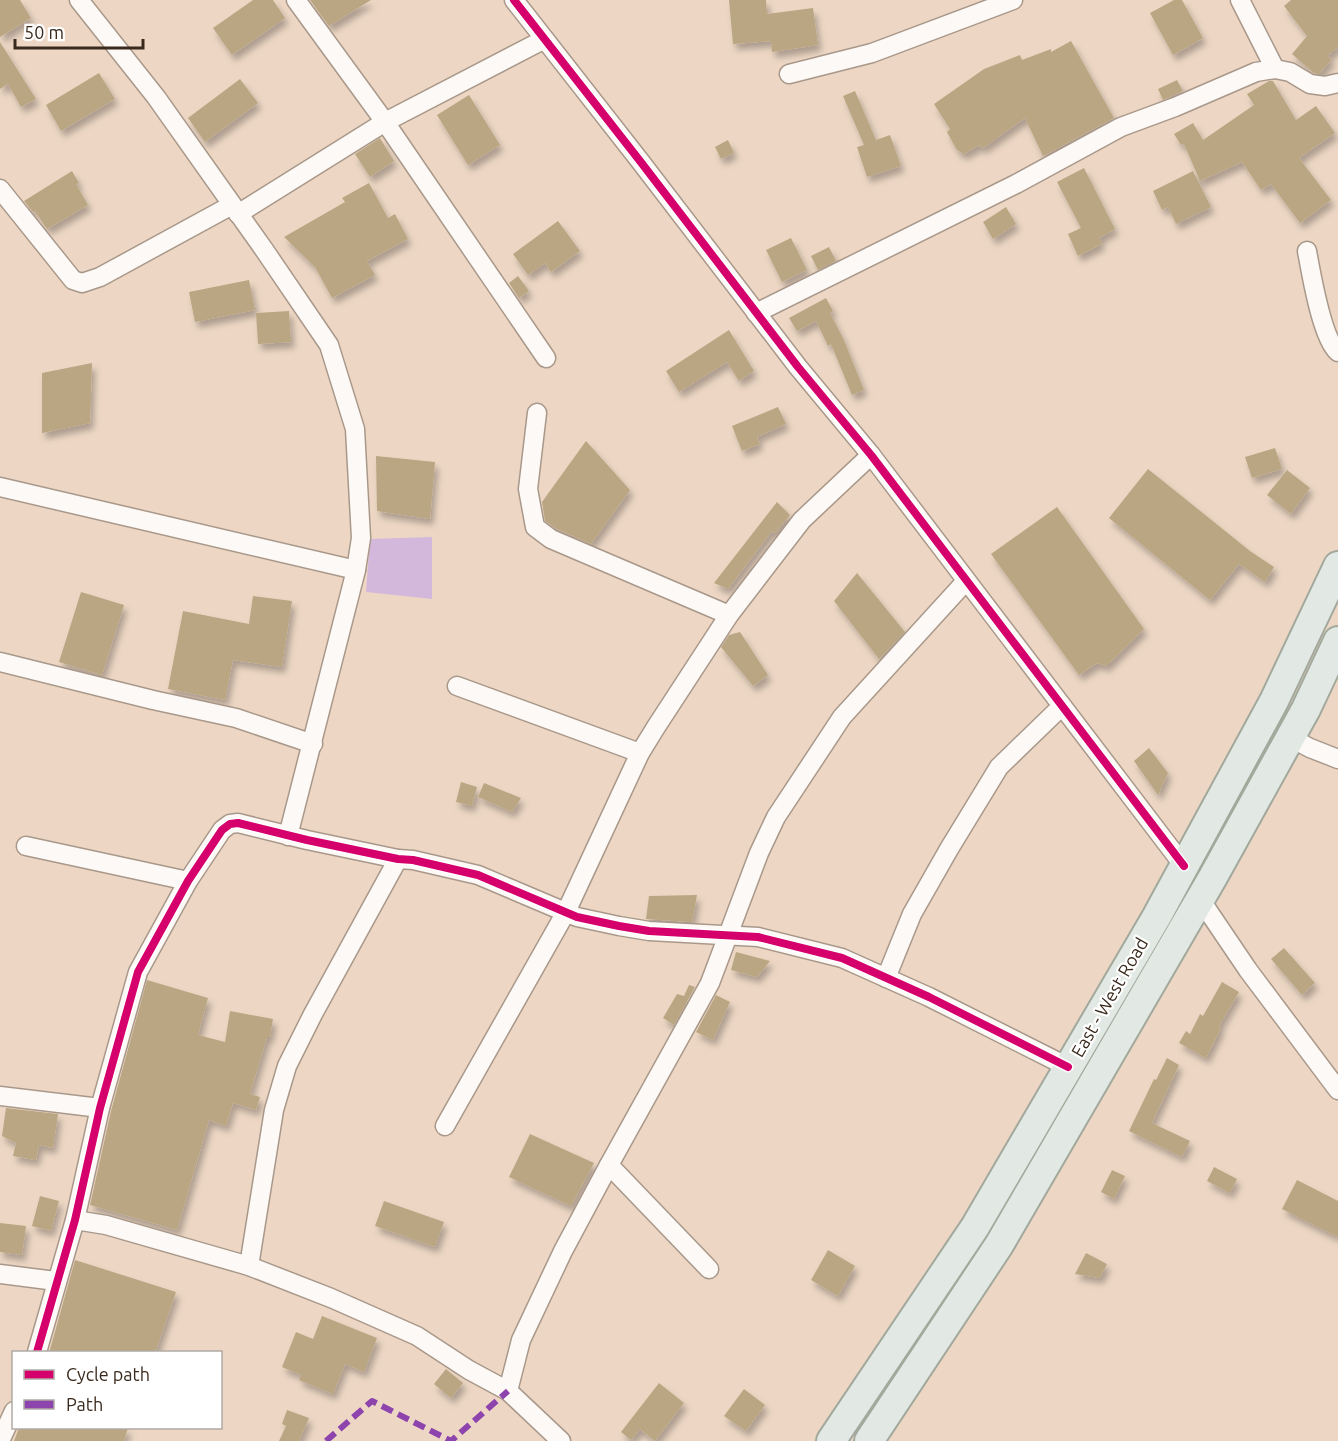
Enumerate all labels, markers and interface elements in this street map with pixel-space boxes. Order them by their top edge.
scale bar [15,12,142,50]
text: 50 m [24,22,64,42]
street label: East - West Road [1067,934,1151,1060]
legend [12,1351,222,1429]
text: Cycle path [66,1364,150,1384]
text: Path [66,1394,103,1414]

